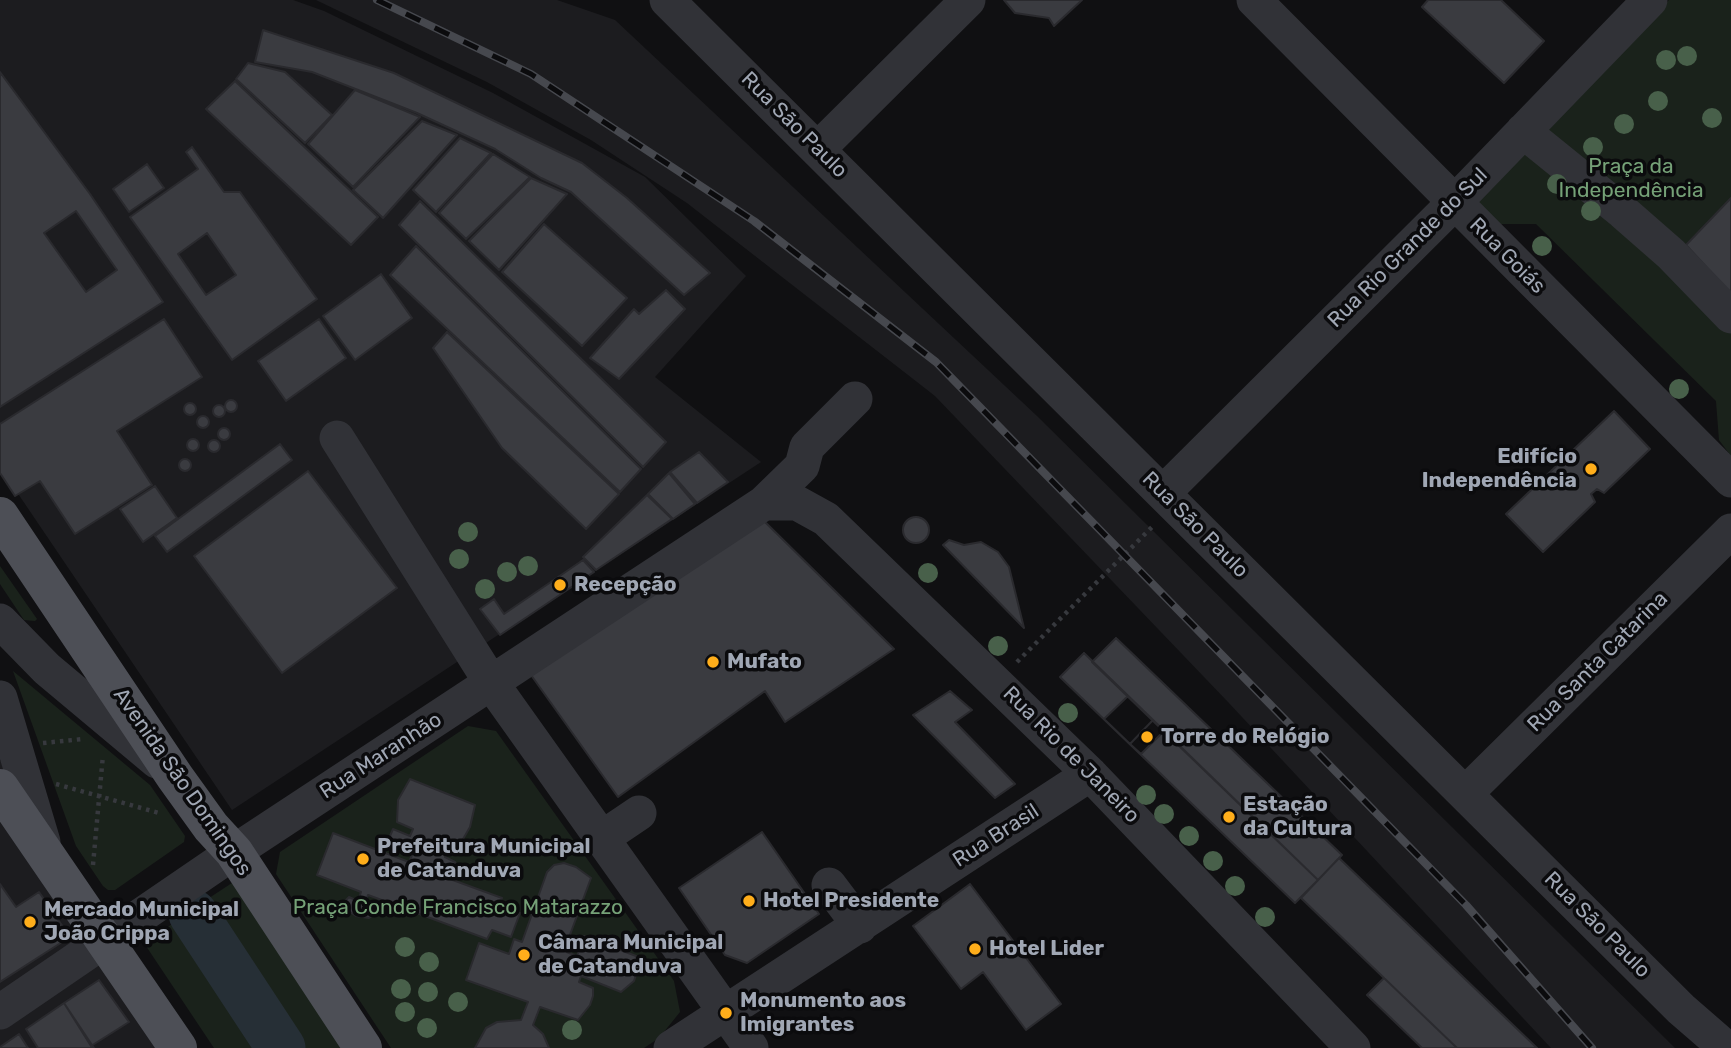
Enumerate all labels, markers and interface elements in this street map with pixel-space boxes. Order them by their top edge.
street label: Rua São Paulo [736,67,852,183]
park label: Praça da Independência [1559,154,1703,204]
street label: Rua Rio Grande do Sul [1323,163,1493,333]
street label: Rua Goiás [1464,213,1550,299]
place label: Edifício Independência [1422,444,1577,494]
marker: Edifício Independência [1583,461,1599,477]
street label: Rua São Paulo [1137,467,1253,583]
place label: Recepção [574,572,677,598]
marker: Recepção [552,577,568,593]
street label: Rua Santa Catarina [1523,587,1673,737]
place label: Mufato [727,649,802,675]
marker: Mufato [705,654,721,670]
street label: Rua Rio de Janeiro [997,681,1145,829]
street label: Avenida São Domingos [108,683,256,881]
street label: Rua Maranhão [315,707,447,805]
place label: Torre do Relógio [1161,724,1330,750]
marker: Torre do Relógio [1139,729,1155,745]
place label: Estação da Cultura [1243,792,1352,842]
street label: Rua Brasil [948,799,1044,873]
marker: Estação da Cultura [1221,809,1237,825]
place label: Prefeitura Municipal de Catanduva [377,834,591,884]
marker: Prefeitura Municipal de Catanduva [355,851,371,867]
street label: Rua São Paulo [1539,867,1655,983]
place label: Hotel Presidente [763,888,939,914]
marker: Hotel Presidente [741,893,757,909]
park label: Praça Conde Francisco Matarazzo [293,895,623,921]
place label: Mercado Municipal João Crippa [44,897,239,947]
marker: Mercado Municipal João Crippa [22,914,38,930]
place label: Câmara Municipal de Catanduva [538,930,723,980]
place label: Hotel Lider [989,936,1104,962]
marker: Hotel Lider [967,941,983,957]
marker: Câmara Municipal de Catanduva [516,947,532,963]
place label: Monumento aos Imigrantes [740,988,906,1038]
marker: Monumento aos Imigrantes [718,1005,734,1021]

